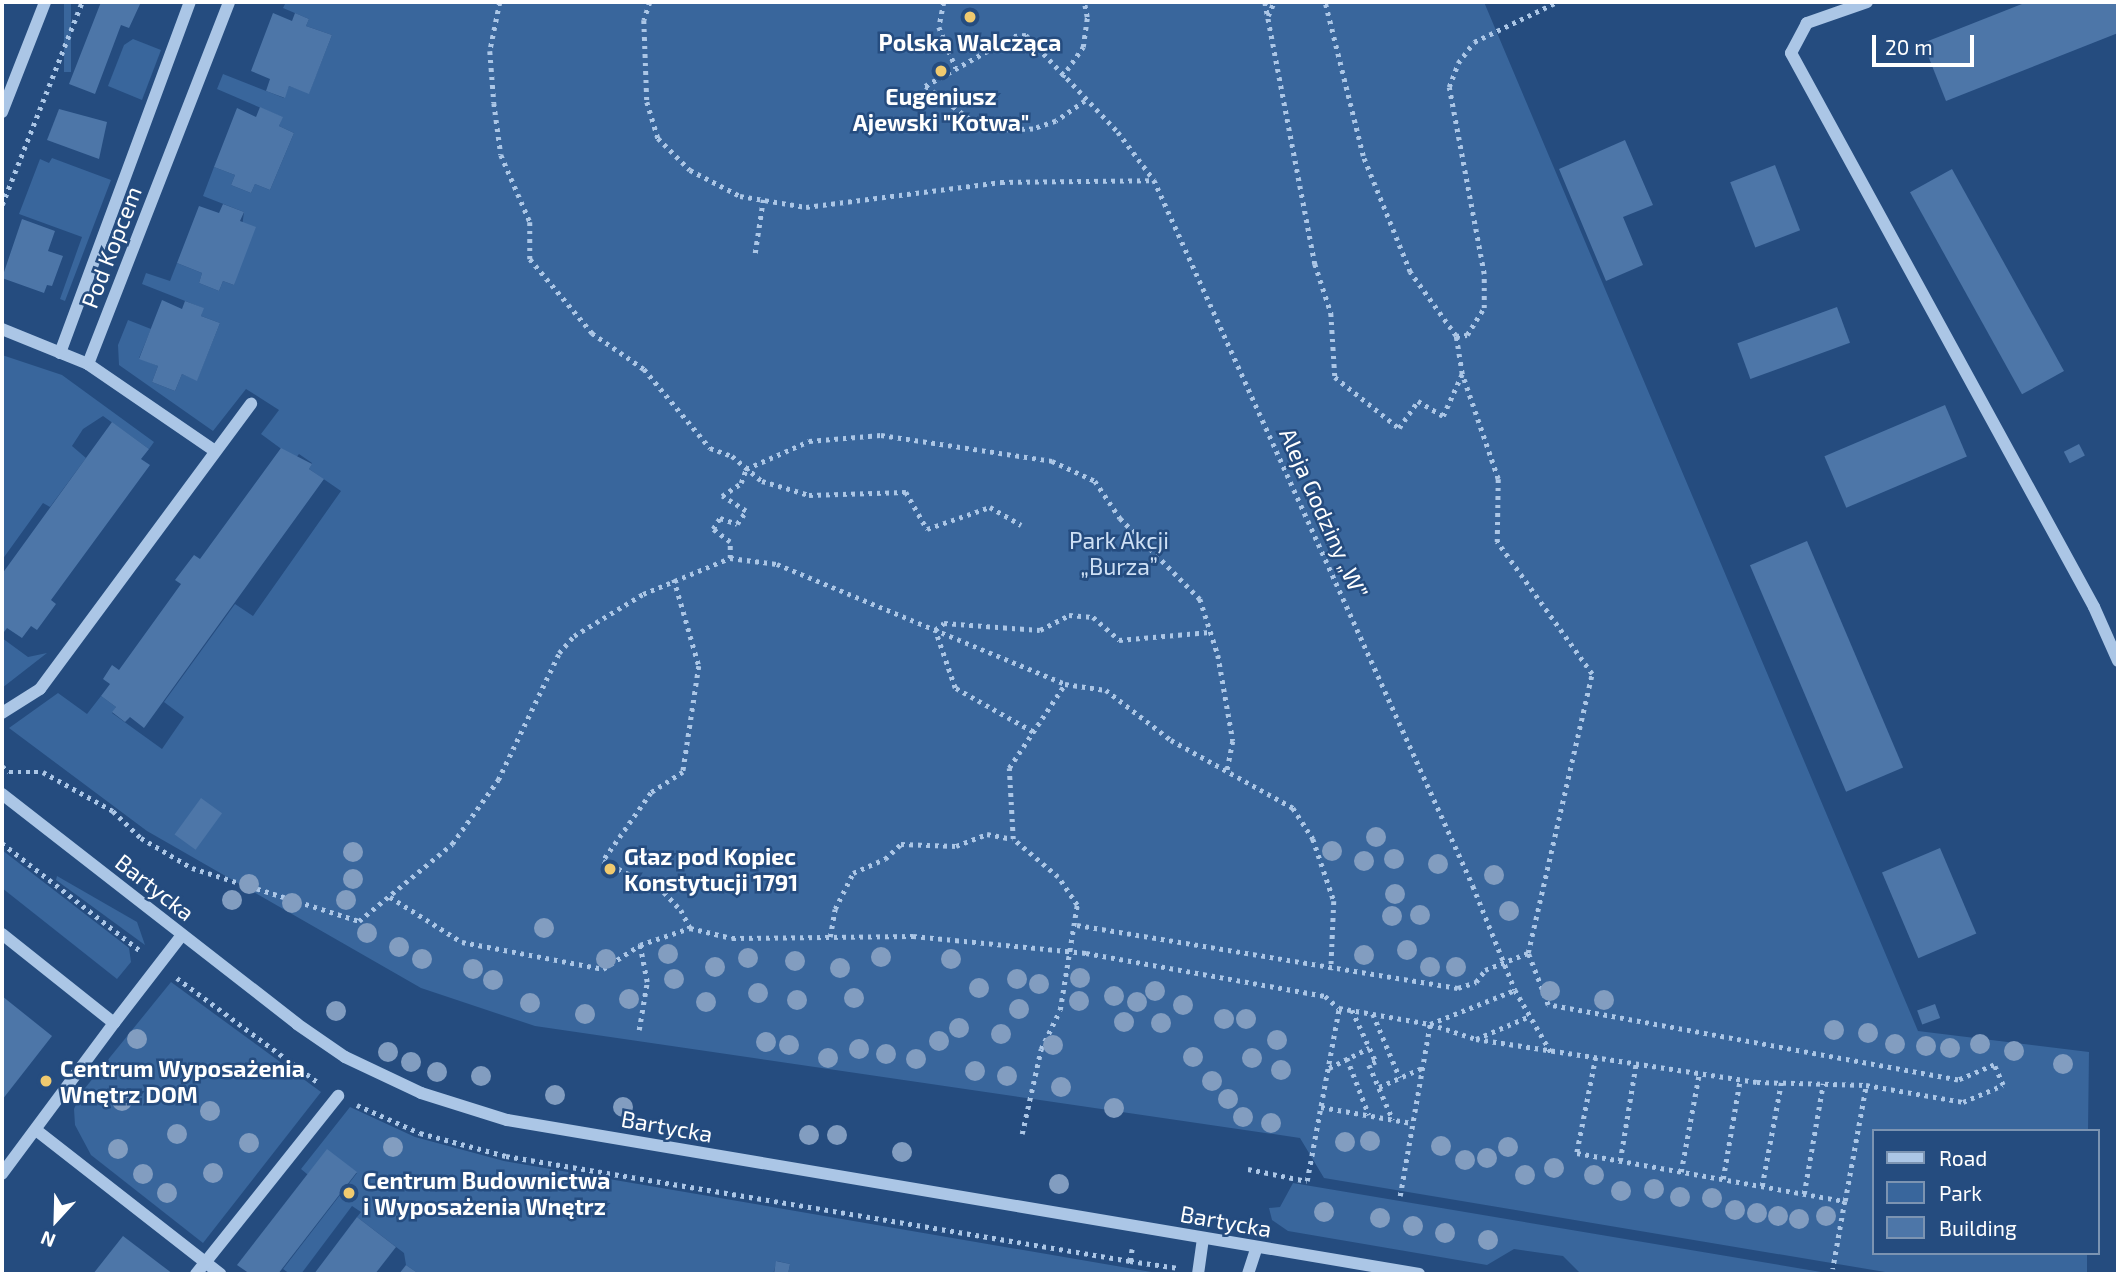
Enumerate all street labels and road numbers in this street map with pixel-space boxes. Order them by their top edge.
street label: Pod Kopcem [75,182,147,312]
street label: Aleja Godziny „W” [1274,423,1374,603]
street label: Bartycka [110,848,200,926]
street label: Bartycka [619,1104,715,1148]
street label: Bartycka [1178,1199,1274,1243]

